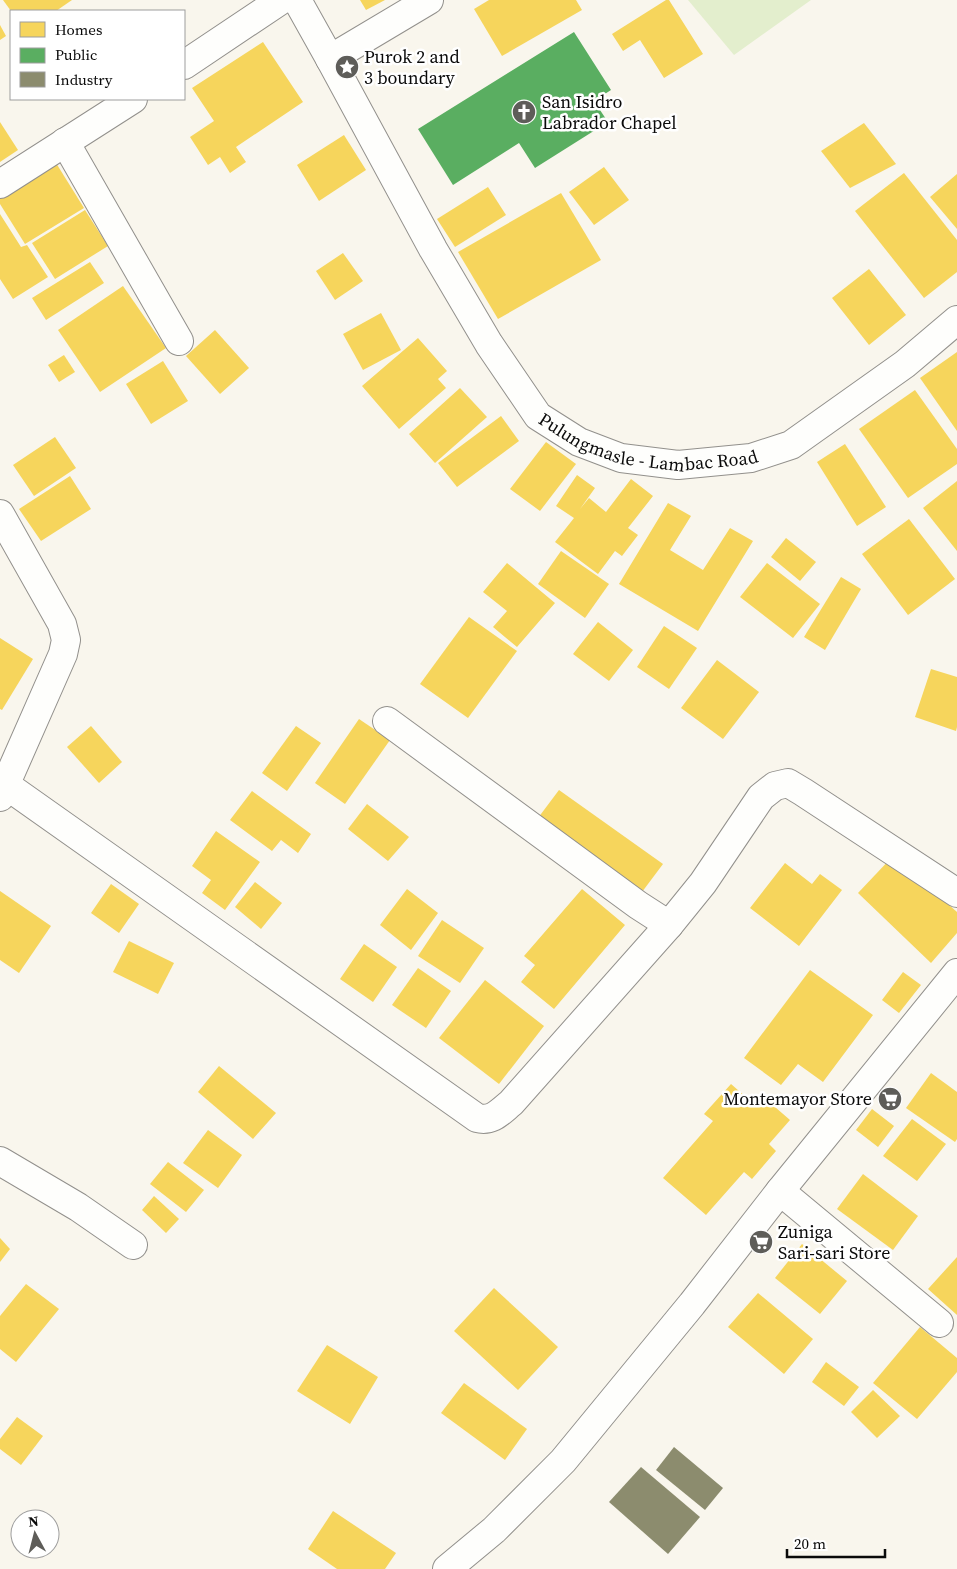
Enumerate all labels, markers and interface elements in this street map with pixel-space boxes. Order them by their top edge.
legend [10,10,185,100]
text: Homes [55,19,102,40]
text: Public [55,44,97,65]
place label: Purok 2 and 3 boundary [364,44,460,90]
place icon: Purok 2 and 3 boundary [334,54,360,80]
text: Industry [55,69,113,90]
place label: San Isidro Labrador Chapel [542,89,677,135]
church icon: San Isidro Labrador Chapel [511,99,537,125]
street label: Pulungmasle - Lambac Road [534,407,761,478]
place label: Montemayor Store [723,1086,872,1111]
supermarket icon: Montemayor Store [877,1086,903,1112]
place label: Zuniga Sari-sari Store [778,1219,890,1265]
supermarket icon: Zuniga Sari-sari Store [748,1229,774,1255]
north arrow [10,1509,60,1559]
text: N [27,1511,40,1532]
scale bar [787,1526,884,1558]
text: 20 m [794,1533,826,1554]

